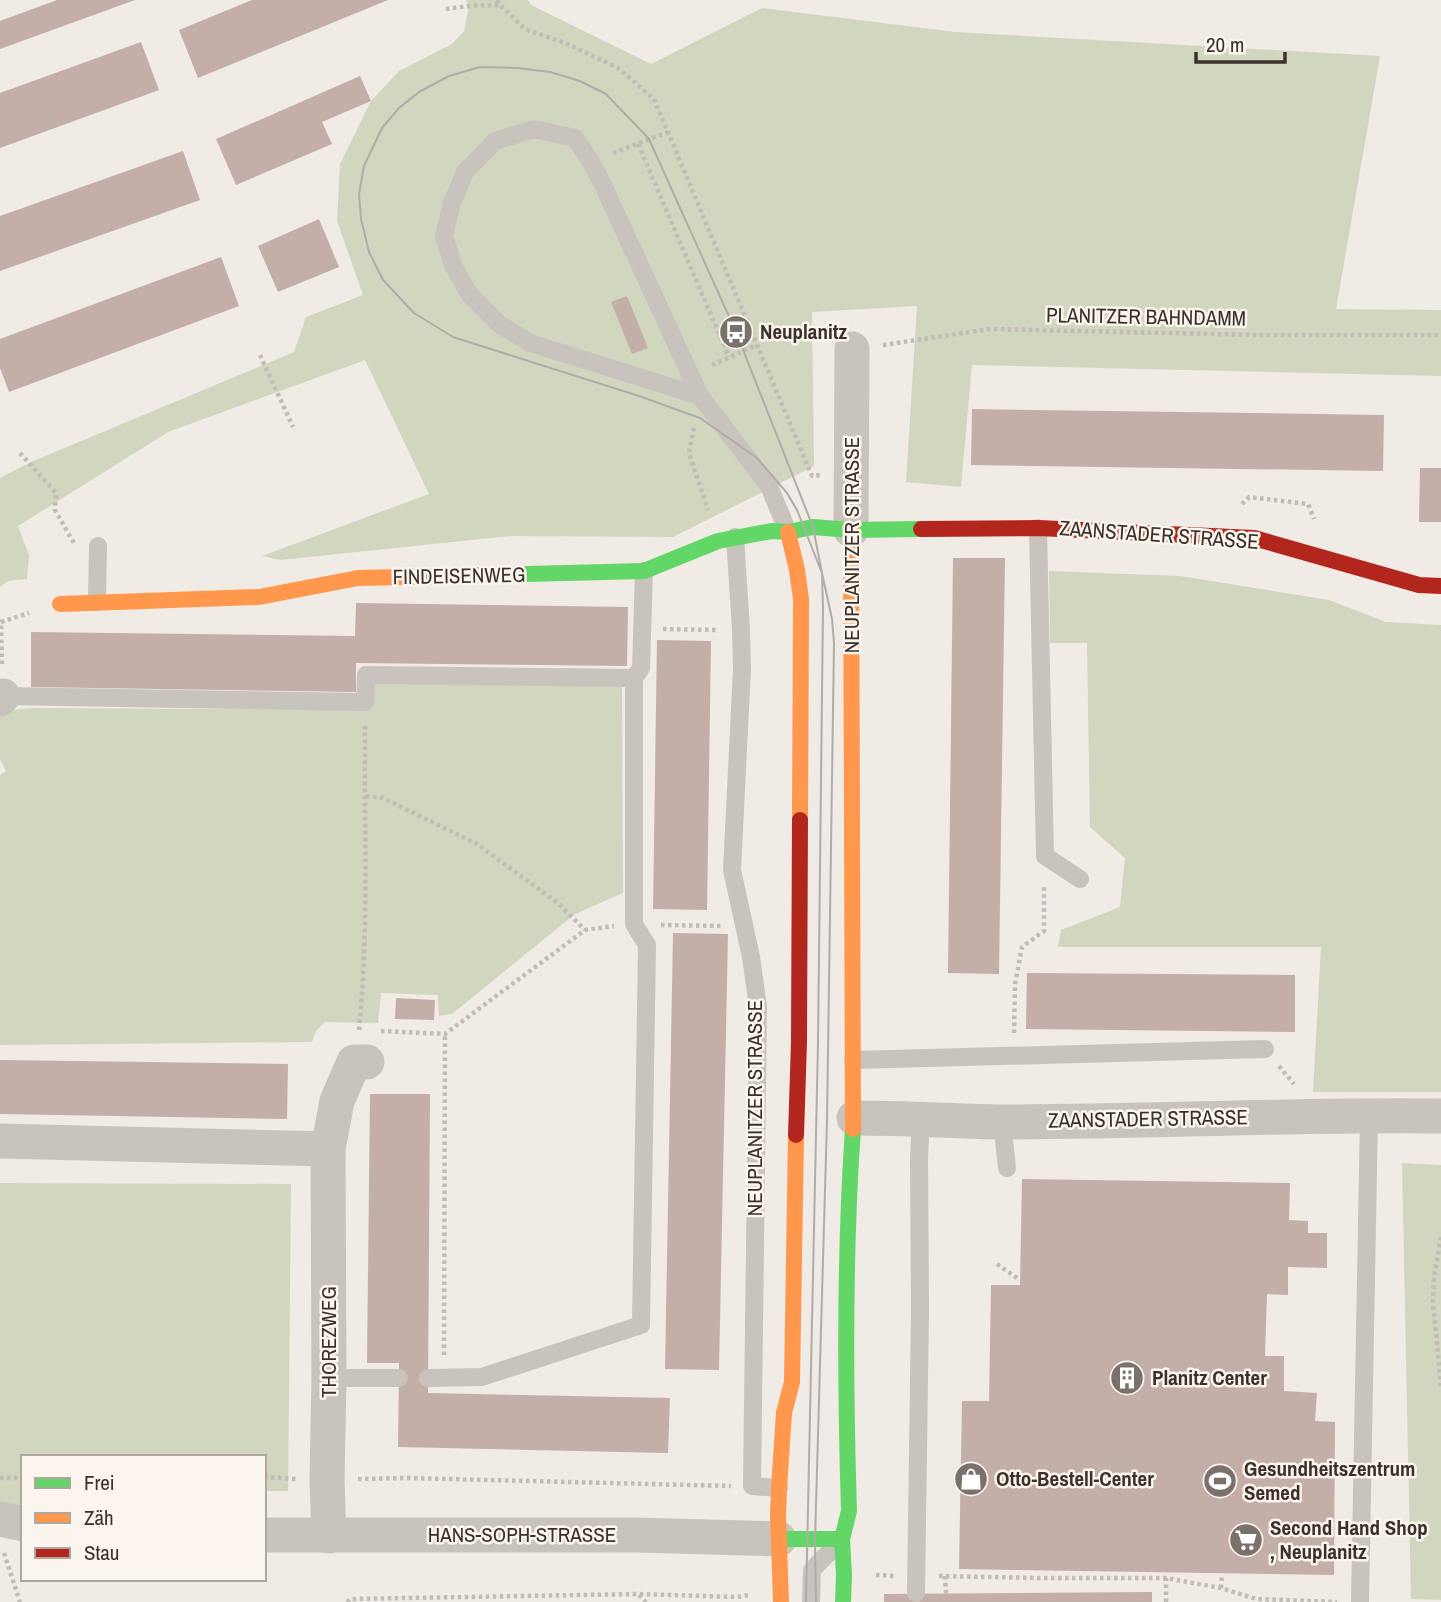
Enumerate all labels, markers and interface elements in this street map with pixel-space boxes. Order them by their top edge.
scale bar [1196,21,1285,65]
text: 20 m [1206,30,1244,59]
street label: PLANITZER BAHNDAMM [1046,300,1246,333]
bus stop icon: Neuplanitz [717,313,755,351]
place label: Neuplanitz [760,317,847,346]
street label: NEUPLANITZER STRASSE [837,437,866,653]
street label: ZAANSTADER STRASSE [1058,513,1260,556]
street label: FINDEISENWEG [392,560,526,591]
street label: NEUPLANITZER STRASSE [740,1000,769,1216]
street label: ZAANSTADER STRASSE [1048,1102,1248,1135]
street label: THOREZWEG [314,1286,343,1398]
building icon: Planitz Center [1108,1359,1146,1397]
place label: Planitz Center [1152,1363,1267,1392]
place label: Gesundheitszentrum Semed [1244,1454,1415,1507]
legend [21,1455,266,1581]
shop icon: Otto-Bestell-Center [952,1460,990,1498]
sports icon: Gesundheitszentrum Semed [1201,1462,1239,1500]
place label: Otto-Bestell-Center [996,1464,1154,1493]
text: Frei [84,1468,115,1497]
text: Zäh [84,1503,114,1532]
place label: Second Hand Shop , Neuplanitz [1270,1513,1428,1566]
street label: HANS-SOPH-STRASSE [428,1520,616,1549]
supermarket icon: Second Hand Shop , Neuplanitz [1227,1521,1265,1559]
text: Stau [84,1538,119,1567]

